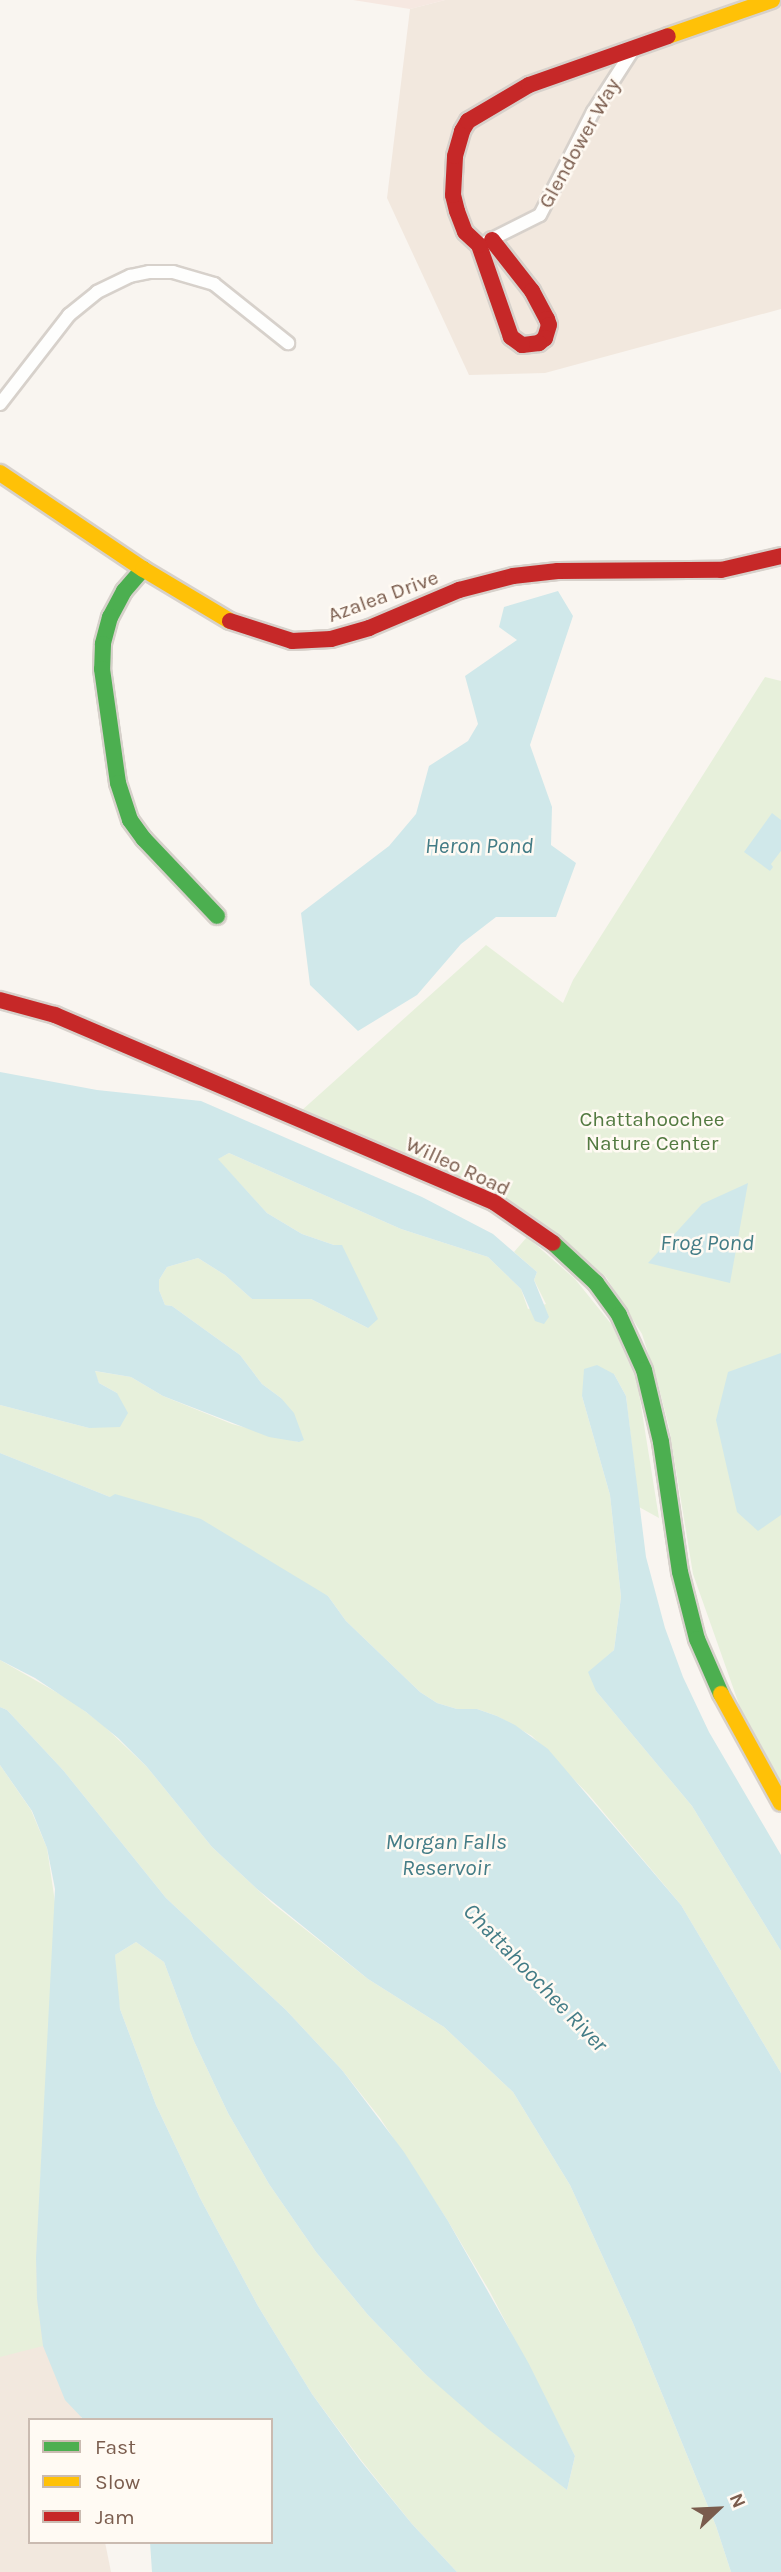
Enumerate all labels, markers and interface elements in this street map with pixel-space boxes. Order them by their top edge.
street label: Glendower Way [533,74,625,212]
street label: Azalea Drive [324,564,442,628]
water label: Heron Pond [425,832,533,860]
park label: Chattahoochee Nature Center [579,1106,725,1156]
street label: Willeo Road [402,1131,514,1201]
water label: Frog Pond [660,1229,754,1257]
water label: Morgan Falls Reservoir [385,1828,507,1882]
water label: Chattahoochee River [457,1898,613,2058]
legend [28,2418,273,2544]
text: Fast [95,2435,136,2459]
text: Slow [95,2470,140,2494]
north arrow [683,2474,753,2544]
text: N [725,2490,750,2511]
text: Jam [95,2505,135,2529]

